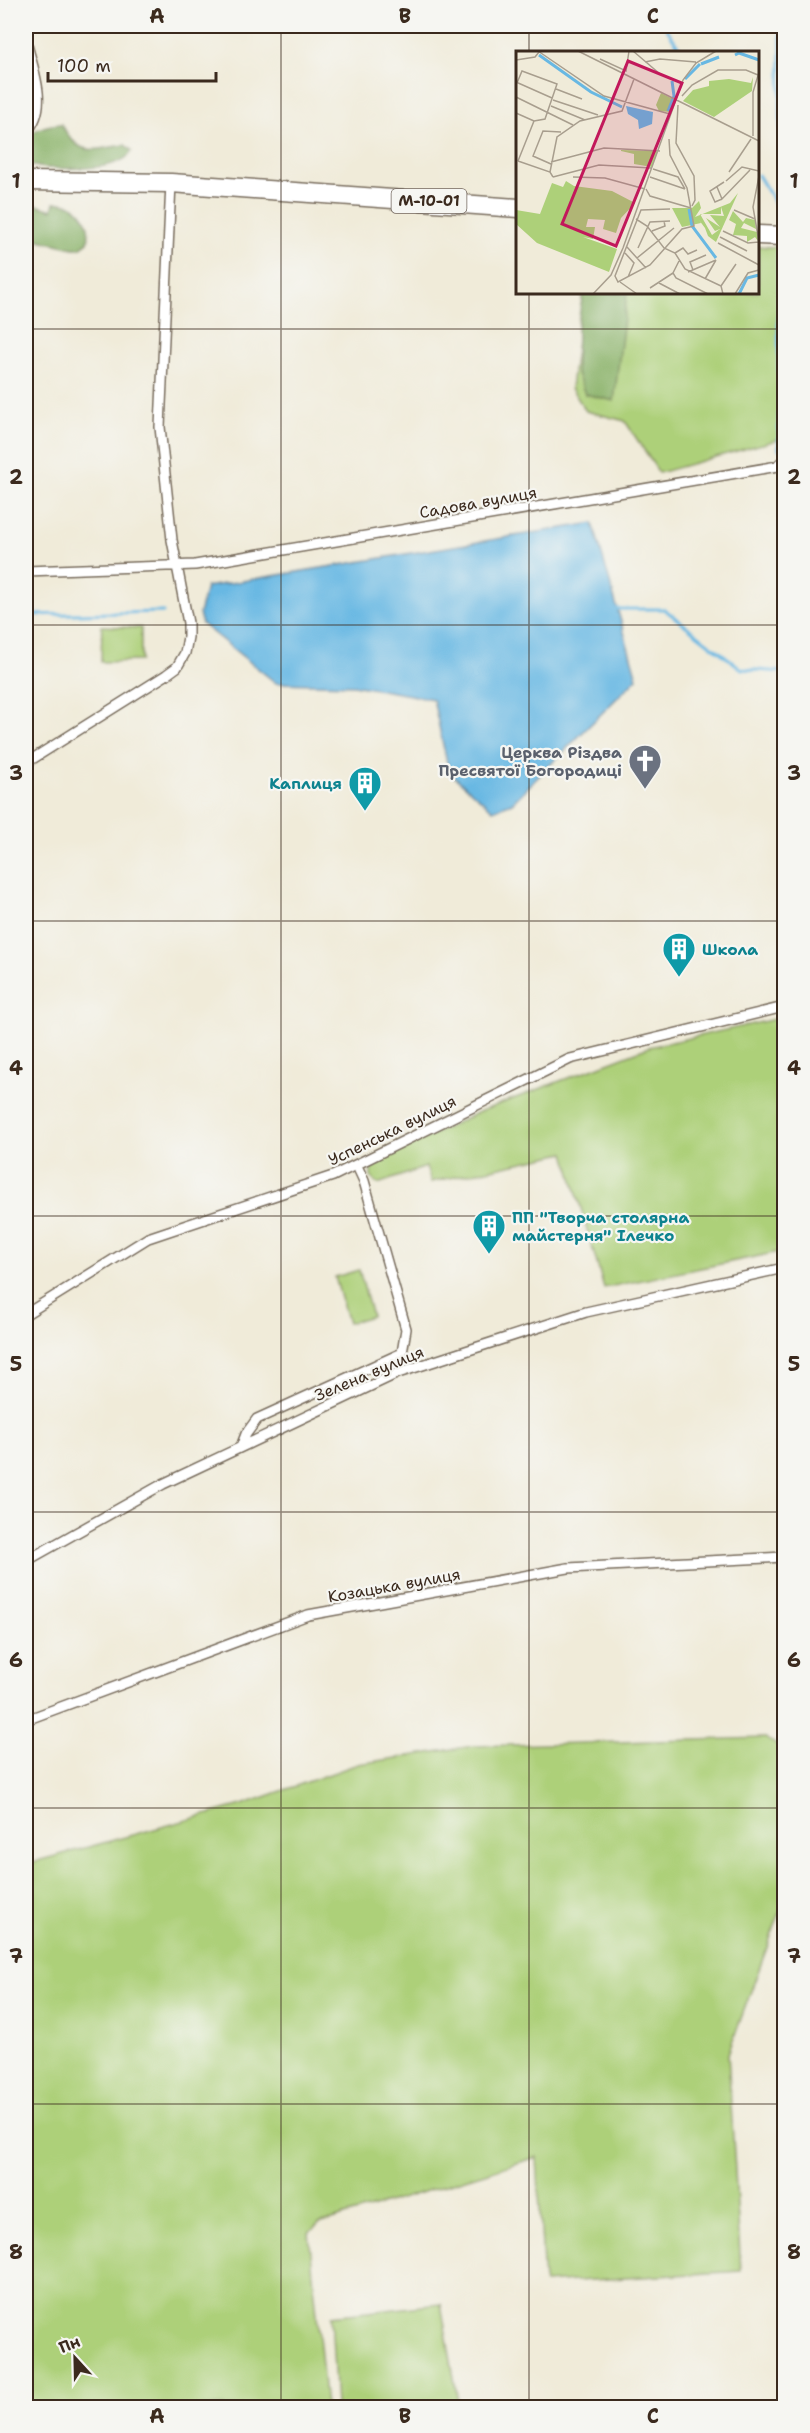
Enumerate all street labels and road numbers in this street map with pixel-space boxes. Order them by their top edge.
road number: М-10-01 [392,189,466,213]
street label: Садова вулиця [418,482,538,523]
street label: Успенська вулиця [325,1090,460,1171]
street label: Зелена вулиця [311,1341,427,1406]
street label: Козацька вулиця [326,1563,462,1607]

